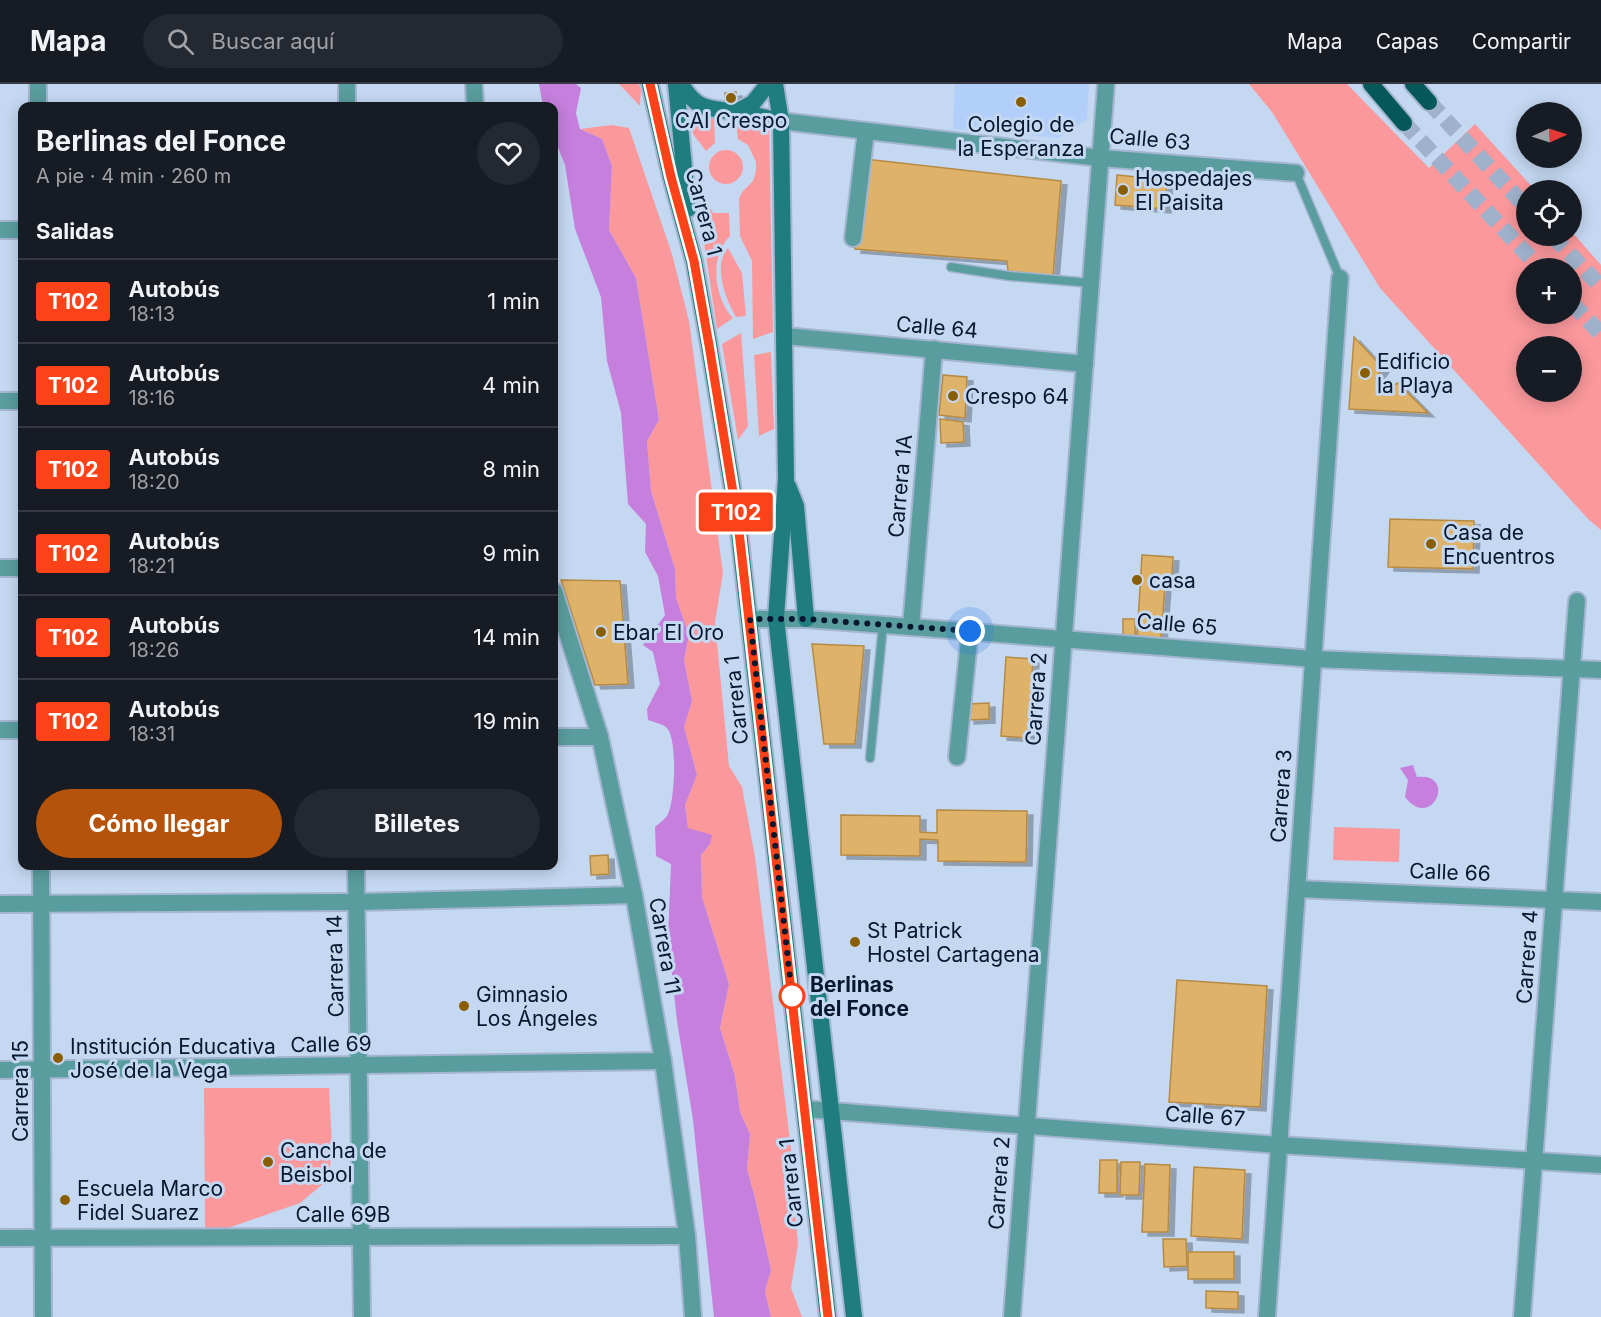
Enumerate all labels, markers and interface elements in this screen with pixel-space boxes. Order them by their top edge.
search box [143,14,563,68]
text: Mapa [30,24,107,58]
icon: search [164,25,197,58]
text: Buscar aquí [212,28,334,54]
text: Mapa [1287,29,1343,54]
text: Capas [1376,29,1439,54]
text: Compartir [1472,29,1571,54]
marker: CAI Crespo [724,91,738,105]
marker: Colegio de la Esperanza [1014,95,1028,109]
north arrow [1516,102,1582,168]
map controls [1516,102,1582,402]
place label: CAI Crespo [675,108,787,133]
place label: Colegio de la Esperanza [957,112,1085,161]
button: heart [477,122,540,185]
street label: Calle 63 [1108,123,1192,155]
text: Berlinas del Fonce [36,124,286,158]
text: A pie · 4 min · 260 m [36,164,231,188]
street label: Carrera 1 [680,166,728,258]
place label: Hospedajes El Paisita [1135,166,1252,215]
button: locate [1516,180,1582,246]
marker: Hospedajes El Paisita [1116,183,1130,197]
text: Salidas [36,218,114,244]
button: + [1516,258,1582,324]
text: Autobús [128,276,220,302]
text: 1 min [487,288,540,314]
text: T102 [48,289,98,314]
text: 18:13 [128,302,175,326]
street label: Calle 64 [895,311,979,343]
button: − [1516,336,1582,402]
place label: Edificio la Playa [1377,349,1453,398]
text: Autobús [128,360,220,386]
marker: Edificio la Playa [1358,366,1372,380]
text: 4 min [482,372,540,398]
text: T102 [48,373,98,398]
place label: Crespo 64 [965,384,1069,409]
text: 18:16 [128,386,175,410]
marker: Crespo 64 [946,389,960,403]
street label: Carrera 1A [883,433,917,539]
text: Autobús [128,444,220,470]
text: 8 min [483,456,540,482]
text: T102 [48,457,98,482]
text: 18:20 [128,470,180,494]
line badge: T102 [694,492,778,532]
text: T102 [711,500,761,525]
place label: Casa de Encuentros [1443,520,1555,569]
text: Autobús [128,528,220,554]
marker: Casa de Encuentros [1424,537,1438,551]
text: 9 min [483,540,540,566]
text: T102 [48,541,98,566]
text: 18:21 [128,554,175,578]
place label: casa [1149,568,1196,593]
marker: casa [1130,573,1144,587]
street label: Calle 65 [1135,608,1219,640]
text: Autobús [128,612,220,638]
your location [955,616,985,646]
place label: Ebar El Oro [613,620,724,645]
text: 14 min [473,624,540,650]
text: T102 [48,625,98,650]
marker: Ebar El Oro [594,625,608,639]
text: 18:26 [128,638,179,662]
street label: Carrera 2 [1020,651,1052,747]
street label: Carrera 1 [719,654,753,746]
text: Autobús [128,696,220,722]
text: 19 min [474,708,540,734]
text: T102 [48,709,98,734]
text: 18:31 [128,722,175,746]
street label: Carrera 3 [1265,748,1297,844]
button: Cómo llegar [36,789,282,858]
button: Billetes [294,789,540,858]
street label: Calle 66 [1409,858,1491,886]
street label: Carrera 11 [644,896,686,996]
street label: Carrera 4 [1511,909,1543,1005]
street label: Carrera 14 [322,914,348,1018]
place label: St Patrick Hostel Cartagena [867,918,1040,967]
marker: St Patrick Hostel Cartagena [848,935,862,949]
place label: Berlinas del Fonce [810,972,909,1021]
place label: Gimnasio Los Ángeles [476,982,598,1031]
marker: Berlinas del Fonce [779,983,805,1009]
marker: Gimnasio Los Ángeles [457,999,471,1013]
street label: Calle 69 [290,1031,372,1057]
place label: Institución Educativa José de la Vega [70,1034,276,1083]
street label: Carrera 15 [8,1040,33,1142]
marker: Institución Educativa José de la Vega [51,1051,65,1065]
street label: Calle 67 [1164,1101,1246,1131]
street label: Carrera 2 [983,1135,1015,1231]
street label: Carrera 1 [774,1137,808,1229]
place label: Cancha de Beisbol [280,1138,387,1187]
marker: Cancha de Beisbol [261,1155,275,1169]
place label: Escuela Marco Fidel Suarez [77,1176,223,1225]
marker: Escuela Marco Fidel Suarez [58,1193,72,1207]
street label: Calle 69B [295,1202,391,1227]

